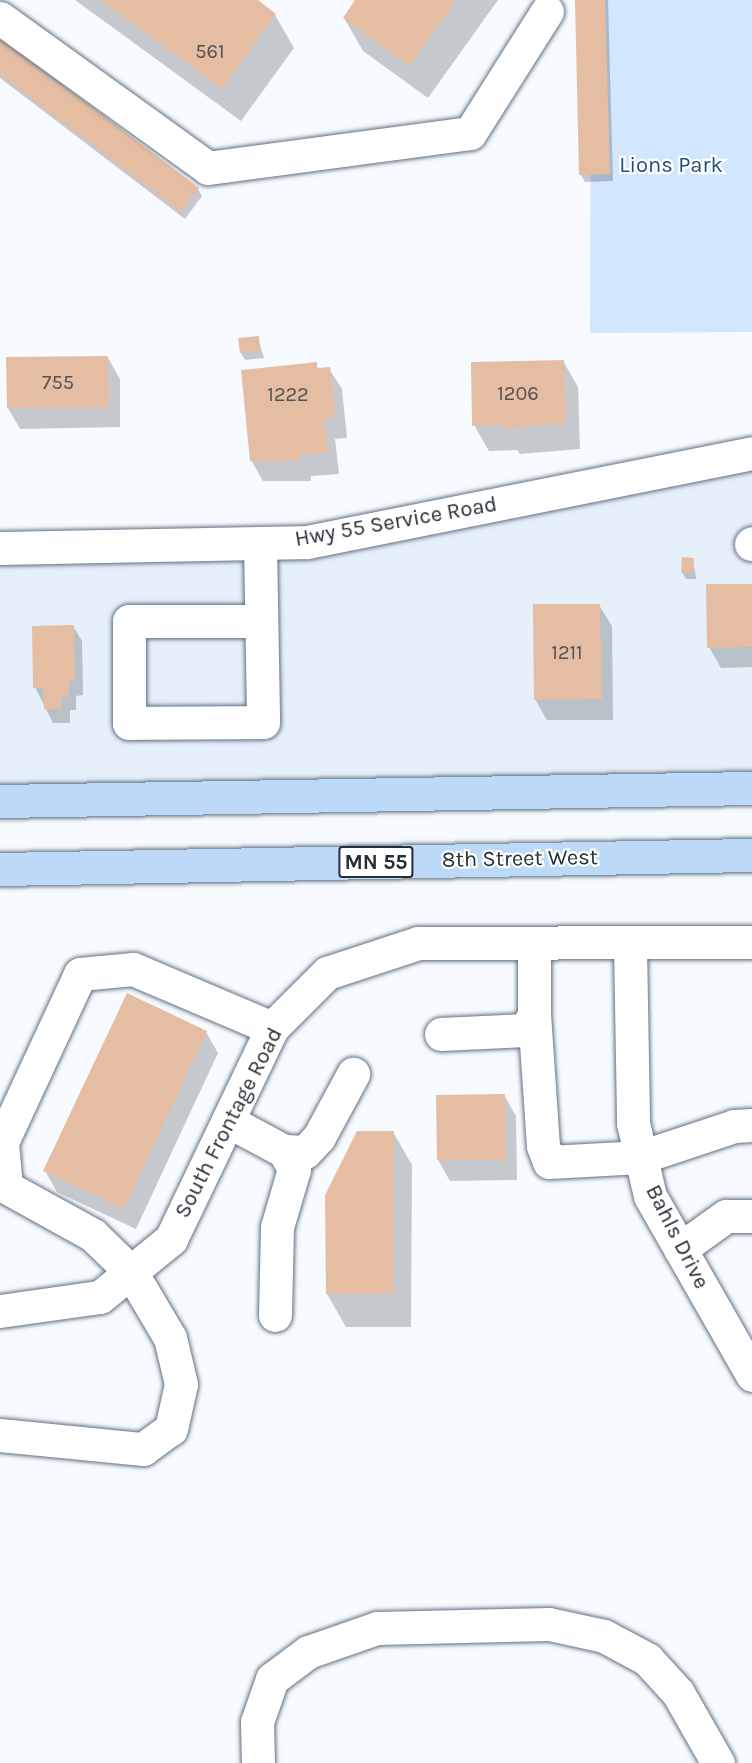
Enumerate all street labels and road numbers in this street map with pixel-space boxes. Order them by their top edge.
street label: Hwy 55 Service Road [293,491,499,553]
road number: MN 55 [337,844,415,880]
street label: 8th Street West [442,844,598,874]
street label: South Frontage Road [170,1023,288,1223]
street label: Bahls Drive [640,1180,714,1294]

